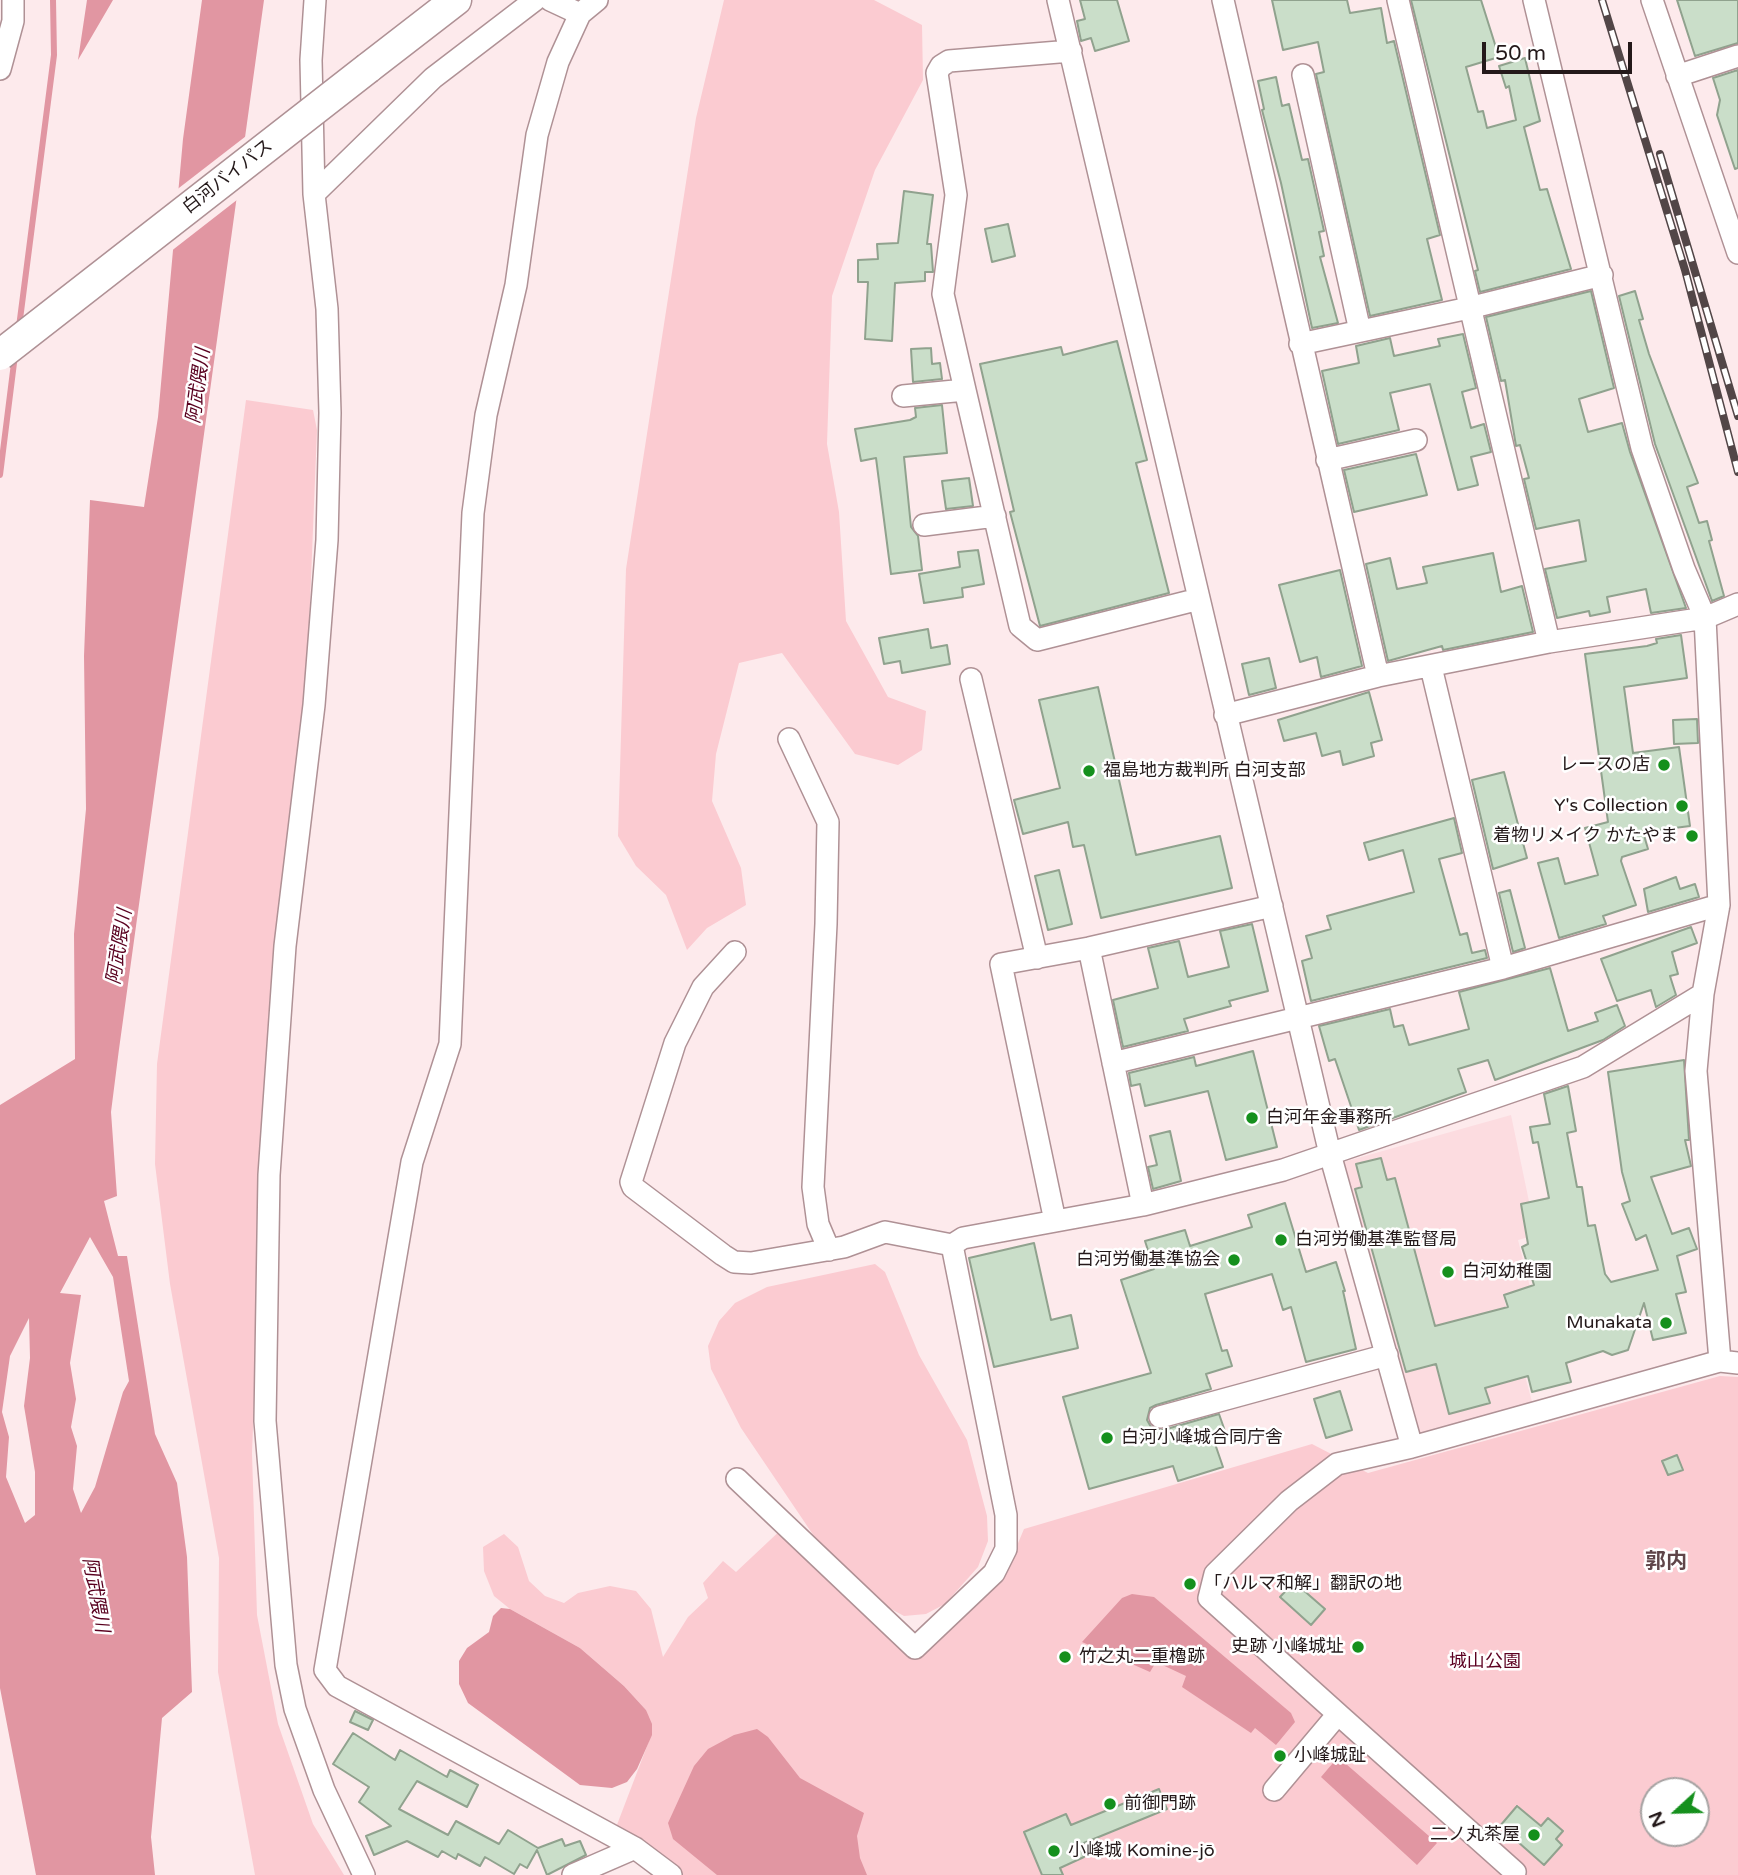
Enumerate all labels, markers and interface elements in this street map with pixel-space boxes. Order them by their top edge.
scale bar [1486,28,1636,72]
text: 50 m [1495,41,1546,66]
street label: 白河バイパス [179,135,277,219]
water label: 阿武隈川 [182,347,216,425]
place label: レースの店 [1560,754,1650,776]
marker: レースの店 [1656,757,1672,773]
place label: 福島地方裁判所 白河支部 [1103,760,1306,782]
marker: 福島地方裁判所 白河支部 [1081,763,1097,779]
place label: Y's Collection [1554,795,1668,817]
marker: Y's Collection [1674,798,1690,814]
place label: 着物リメイク かたやま [1493,825,1678,847]
marker: 着物リメイク かたやま [1684,828,1700,844]
water label: 阿武隈川 [103,908,137,986]
place label: 白河年金事務所 [1266,1107,1392,1129]
marker: 白河年金事務所 [1244,1110,1260,1126]
place label: 白河労働基準監督局 [1295,1229,1457,1251]
marker: 白河労働基準監督局 [1273,1232,1289,1248]
place label: 白河労働基準協会 [1076,1249,1220,1271]
marker: 白河労働基準協会 [1226,1252,1242,1268]
place label: 白河幼稚園 [1462,1261,1552,1283]
marker: 白河幼稚園 [1440,1264,1456,1280]
place label: Munakata [1566,1312,1652,1334]
marker: Munakata [1658,1315,1674,1331]
place label: 白河小峰城合同庁舎 [1121,1427,1283,1449]
marker: 白河小峰城合同庁舎 [1099,1430,1115,1446]
district label: 郭内 [1645,1549,1687,1575]
water label: 阿武隈川 [77,1556,113,1634]
place label: 「ハルマ和解」翻訳の地 [1204,1573,1402,1595]
marker: 「ハルマ和解」翻訳の地 [1182,1576,1198,1592]
place label: 史跡 小峰城址 [1231,1636,1344,1658]
marker: 史跡 小峰城址 [1350,1639,1366,1655]
place label: 竹之丸二重櫓跡 [1079,1646,1205,1668]
marker: 竹之丸二重櫓跡 [1057,1649,1073,1665]
park label: 城山公園 [1449,1651,1521,1673]
place label: 小峰城趾 [1294,1745,1366,1767]
marker: 小峰城趾 [1272,1748,1288,1764]
north arrow [1640,1777,1710,1847]
place label: 前御門跡 [1124,1793,1196,1815]
marker: 前御門跡 [1102,1796,1118,1812]
text: N [1644,1808,1670,1830]
place label: 二ノ丸茶屋 [1430,1824,1520,1846]
marker: 二ノ丸茶屋 [1526,1827,1542,1843]
place label: 小峰城 Komine-jō [1068,1840,1215,1862]
marker: 小峰城 Komine-jō [1046,1843,1062,1859]

